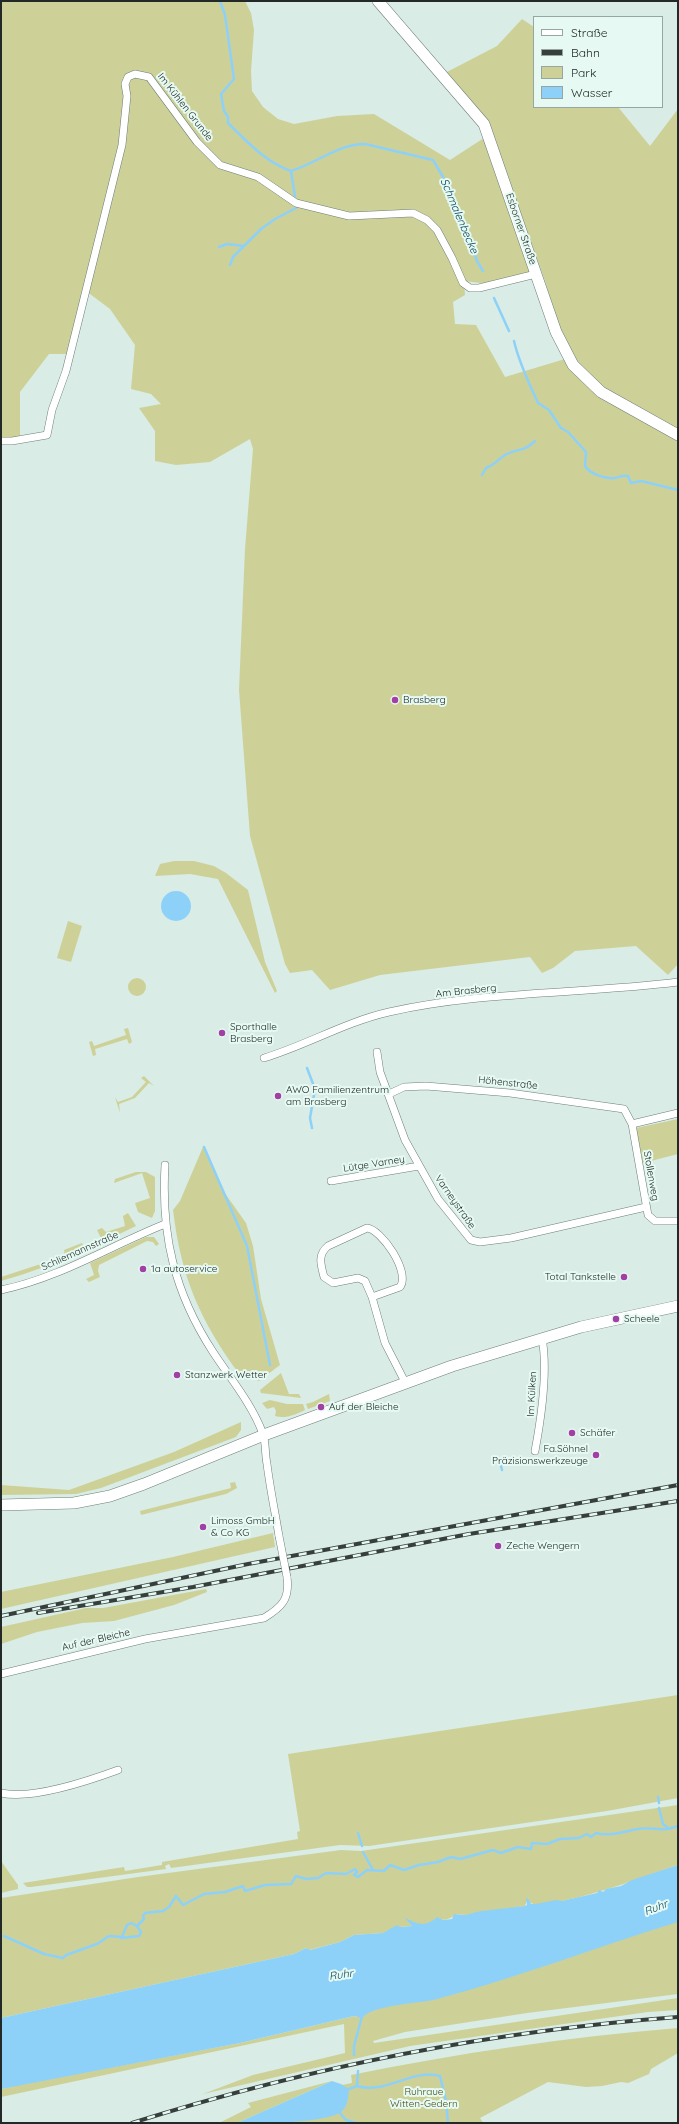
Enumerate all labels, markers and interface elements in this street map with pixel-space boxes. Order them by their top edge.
legend [533,16,663,108]
text: Straße [571,25,608,40]
text: Bahn [571,45,600,60]
text: Park [571,65,596,80]
street label: Im Kühlen Grunde [155,71,215,143]
text: Wasser [571,85,612,100]
water label: Schmalenbecke [437,176,481,256]
street label: Esborner Straße [503,192,539,266]
place label: Brasberg [403,694,446,706]
marker: Brasberg [390,695,400,705]
street label: Am Brasberg [435,982,497,1000]
place label: Sporthalle Brasberg [230,1021,277,1044]
marker: Sporthalle Brasberg [217,1028,227,1038]
street label: Höhenstraße [478,1074,538,1092]
place label: AWO Familienzentrum am Brasberg [286,1084,389,1108]
marker: AWO Familienzentrum am Brasberg [273,1091,283,1101]
street label: Stollenweg [641,1150,661,1202]
street label: Lütge Varney [342,1153,406,1175]
street label: Varneystraße [432,1173,478,1231]
street label: Schliemannstraße [40,1229,120,1273]
place label: 1a autoservice [151,1263,217,1275]
marker: 1a autoservice [138,1264,148,1274]
place label: Total Tankstelle [545,1271,616,1283]
marker: Total Tankstelle [619,1272,629,1282]
place label: Scheele [624,1313,660,1325]
marker: Scheele [611,1314,621,1324]
place label: Stanzwerk Wetter [185,1369,267,1381]
marker: Stanzwerk Wetter [172,1370,182,1380]
street label: Im Külken [525,1371,539,1417]
place label: Auf der Bleiche [329,1401,399,1413]
marker: Auf der Bleiche [316,1402,326,1412]
place label: Schäfer [580,1427,615,1439]
marker: Schäfer [567,1428,577,1438]
place label: Fa.Söhnel Präzisionswerkzeuge [492,1443,588,1466]
marker: Fa.Söhnel Präzisionswerkzeuge [591,1450,601,1460]
place label: Limoss GmbH & Co KG [211,1515,275,1538]
marker: Limoss GmbH & Co KG [198,1522,208,1532]
place label: Zeche Wengern [506,1540,580,1552]
marker: Zeche Wengern [493,1541,503,1551]
street label: Auf der Bleiche [61,1626,131,1654]
water label: Ruhr [642,1897,670,1919]
water label: Ruhr [328,1967,354,1983]
park label: Ruhraue Witten-Gedern [390,2086,458,2110]

